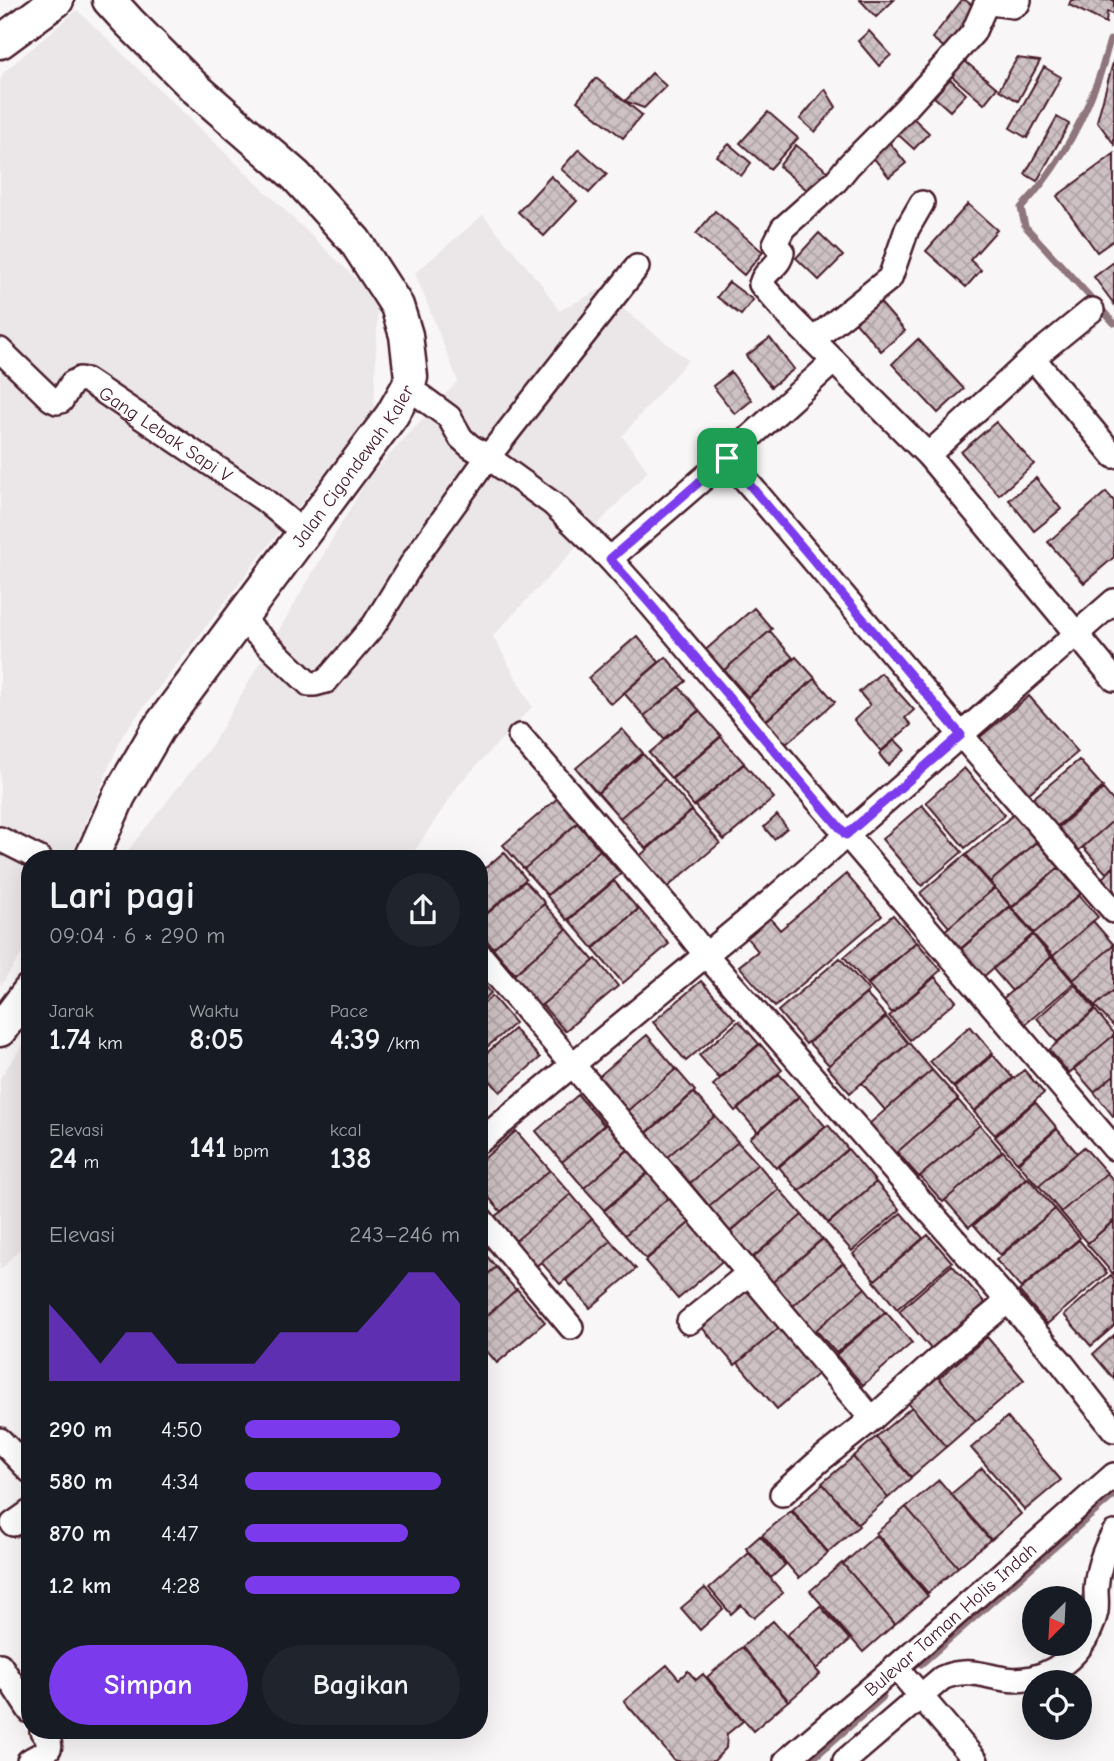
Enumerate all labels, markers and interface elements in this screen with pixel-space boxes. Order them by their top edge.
street label: Jalan Cigondewah Kaler [288,381,419,552]
street label: Gang Lebak Sapi V [95,382,237,488]
pin [697,428,757,488]
icon: arrive [708,439,746,477]
button: share [386,873,460,947]
text: Lari pagi [49,874,195,918]
text: 09:04 · 6 × 290 m [49,922,225,949]
text: Jarak [49,1000,94,1022]
text: Waktu [189,1000,239,1022]
text: Pace [330,1000,368,1022]
text: 1.74 [49,1022,91,1057]
text: 8:05 [189,1022,244,1057]
text: 4:39 [330,1022,380,1057]
text: km [91,1032,123,1054]
text: /km [380,1032,420,1054]
text: Elevasi [49,1119,104,1141]
text: kcal [330,1119,362,1141]
text: 141 [189,1130,227,1165]
text: bpm [227,1140,269,1162]
text: 24 [49,1141,77,1176]
text: 138 [330,1141,372,1176]
text: m [77,1151,99,1173]
text: Elevasi [49,1221,115,1248]
text: 243–246 m [349,1221,460,1248]
text: 290 m [49,1416,112,1443]
text: 4:50 [161,1416,203,1443]
text: 580 m [49,1468,113,1495]
text: 4:34 [161,1468,199,1495]
text: 870 m [49,1520,111,1547]
text: 4:47 [161,1520,198,1547]
street label: Bulevar Taman Holis Indah [860,1539,1041,1701]
text: 1.2 km [49,1572,111,1599]
text: 4:28 [161,1572,200,1599]
north arrow [1022,1586,1092,1656]
map controls [1022,1586,1092,1740]
button: Simpan [49,1645,248,1725]
button: Bagikan [262,1645,460,1725]
button: locate [1022,1670,1092,1740]

